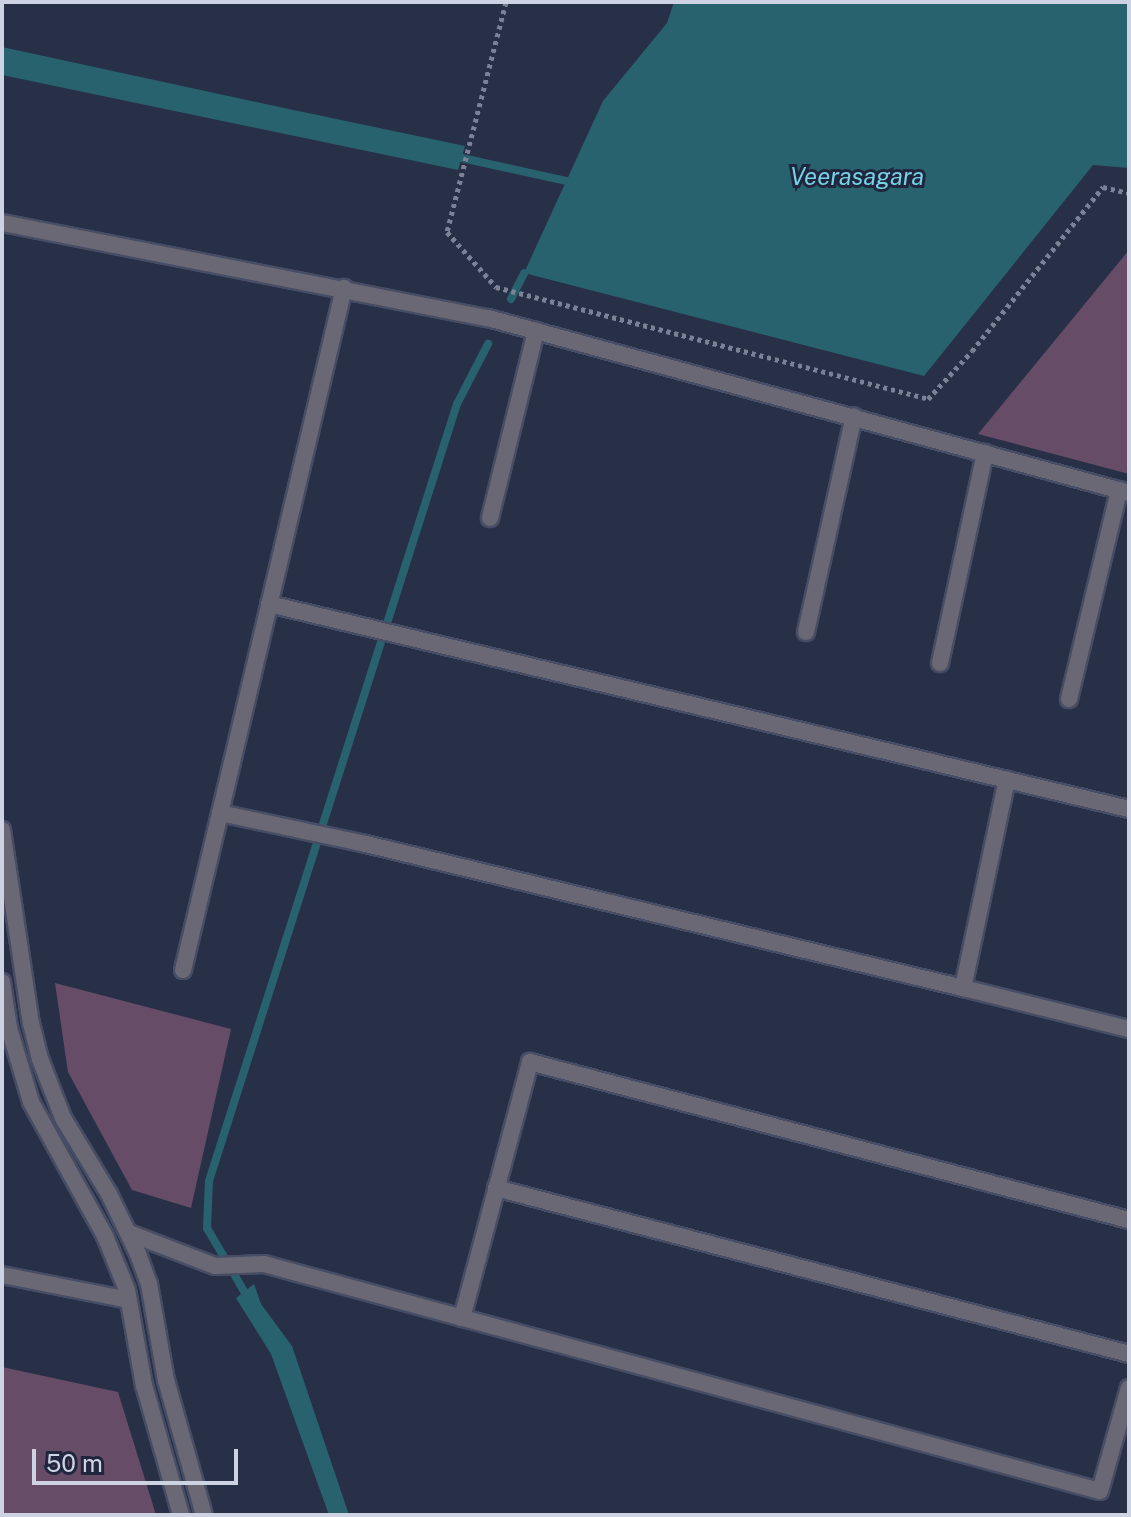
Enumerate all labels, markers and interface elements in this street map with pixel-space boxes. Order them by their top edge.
water label: Veerasagara [790,163,924,191]
scale bar [36,1433,242,1483]
text: 50 m [46,1449,103,1477]

